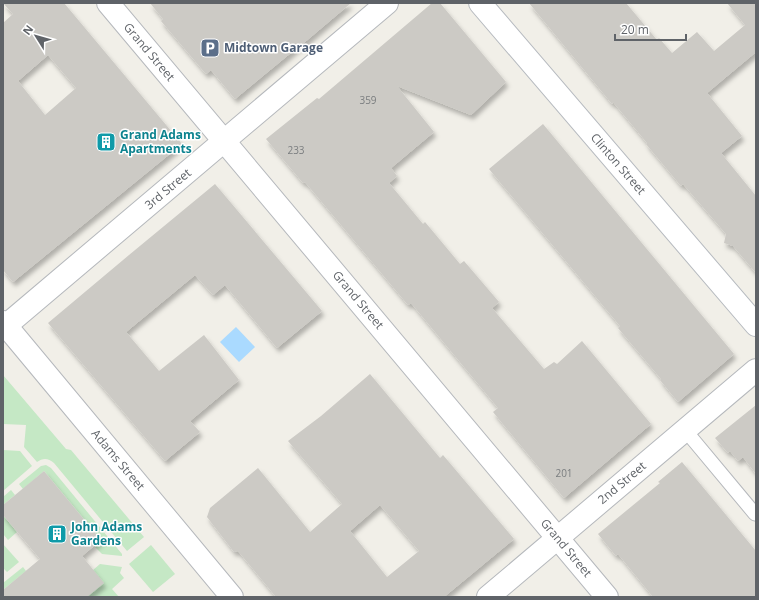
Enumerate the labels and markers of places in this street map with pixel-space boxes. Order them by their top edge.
parking icon: Midtown Garage [199,37,221,59]
place label: Midtown Garage [224,39,323,56]
place label: Grand Adams Apartments [120,126,201,157]
building icon: Grand Adams Apartments [95,131,117,153]
place label: John Adams Gardens [70,518,142,549]
building icon: John Adams Gardens [46,523,68,545]

